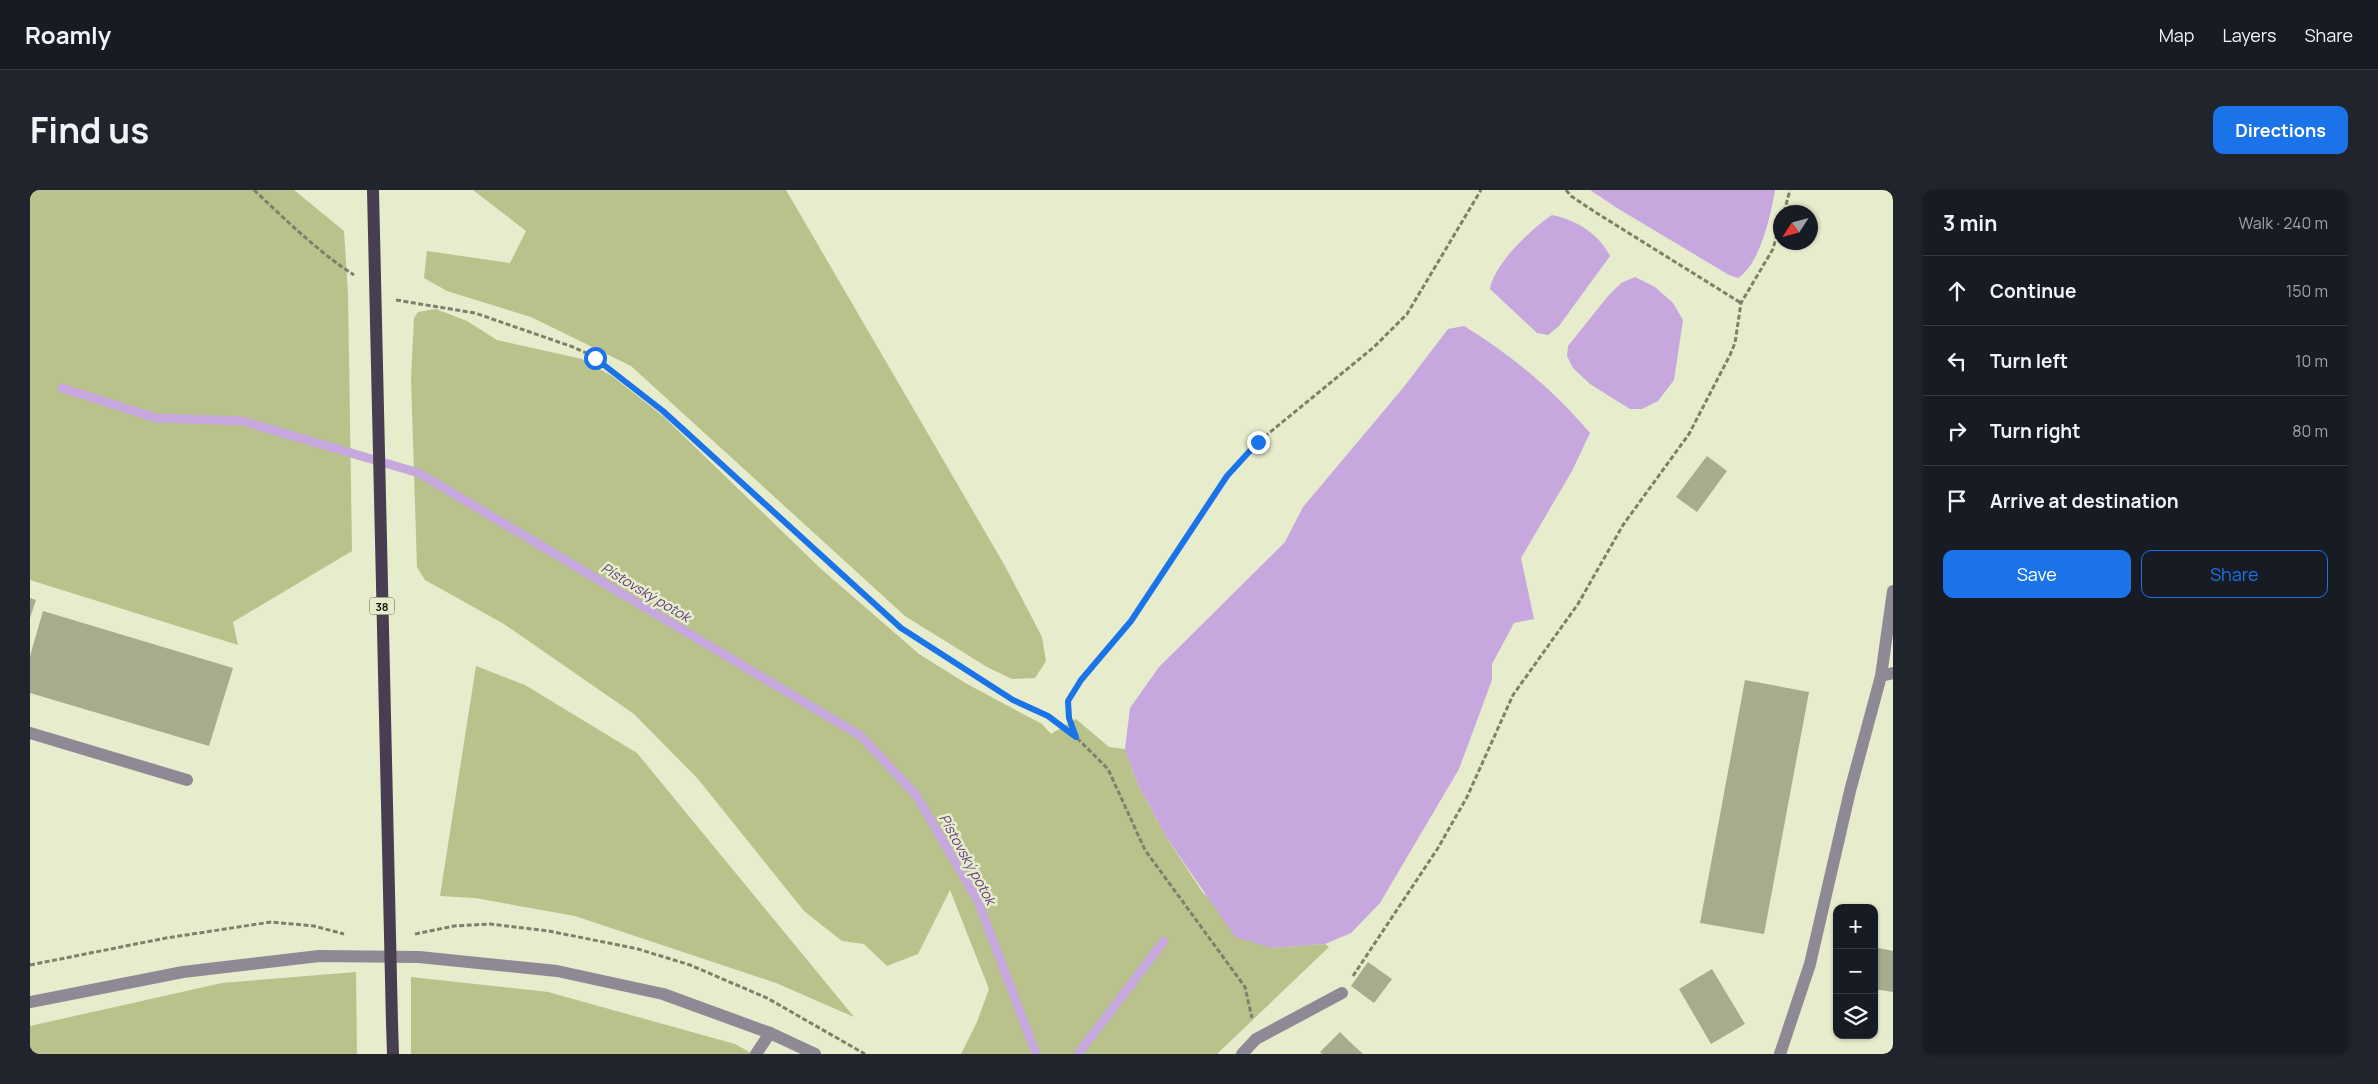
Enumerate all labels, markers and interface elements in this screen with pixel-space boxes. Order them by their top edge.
text: Roamly [25,18,111,51]
text: Map [2159,23,2194,47]
text: Layers [2222,23,2276,47]
text: Share [2304,23,2353,47]
text: Find us [30,106,149,154]
button: Directions [2213,106,2348,154]
north arrow [1773,205,1818,250]
text: 3 min [1943,209,1997,237]
text: Walk · 240 m [2238,212,2328,234]
icon: ahead [1943,277,1971,305]
text: Continue [1990,278,2076,304]
text: 150 m [2286,280,2328,302]
route start [584,347,607,370]
icon: left [1943,347,1971,375]
text: Turn left [1990,348,2068,374]
text: 10 m [2295,350,2328,372]
icon: right [1943,417,1971,445]
text: Turn right [1990,418,2080,444]
text: 80 m [2292,420,2328,442]
route end [1247,431,1270,454]
icon: arrive [1943,487,1971,515]
text: Arrive at destination [1990,488,2179,514]
button: Save [1943,550,2131,598]
button: Share [2141,550,2328,598]
water label: Pístovský potok [598,558,696,627]
road number: 38 [370,598,394,614]
water label: Pístovský potok [935,810,1002,909]
map controls [1833,904,1878,1039]
button: + [1833,904,1878,949]
button: − [1833,949,1878,994]
button: layers [1833,994,1878,1039]

